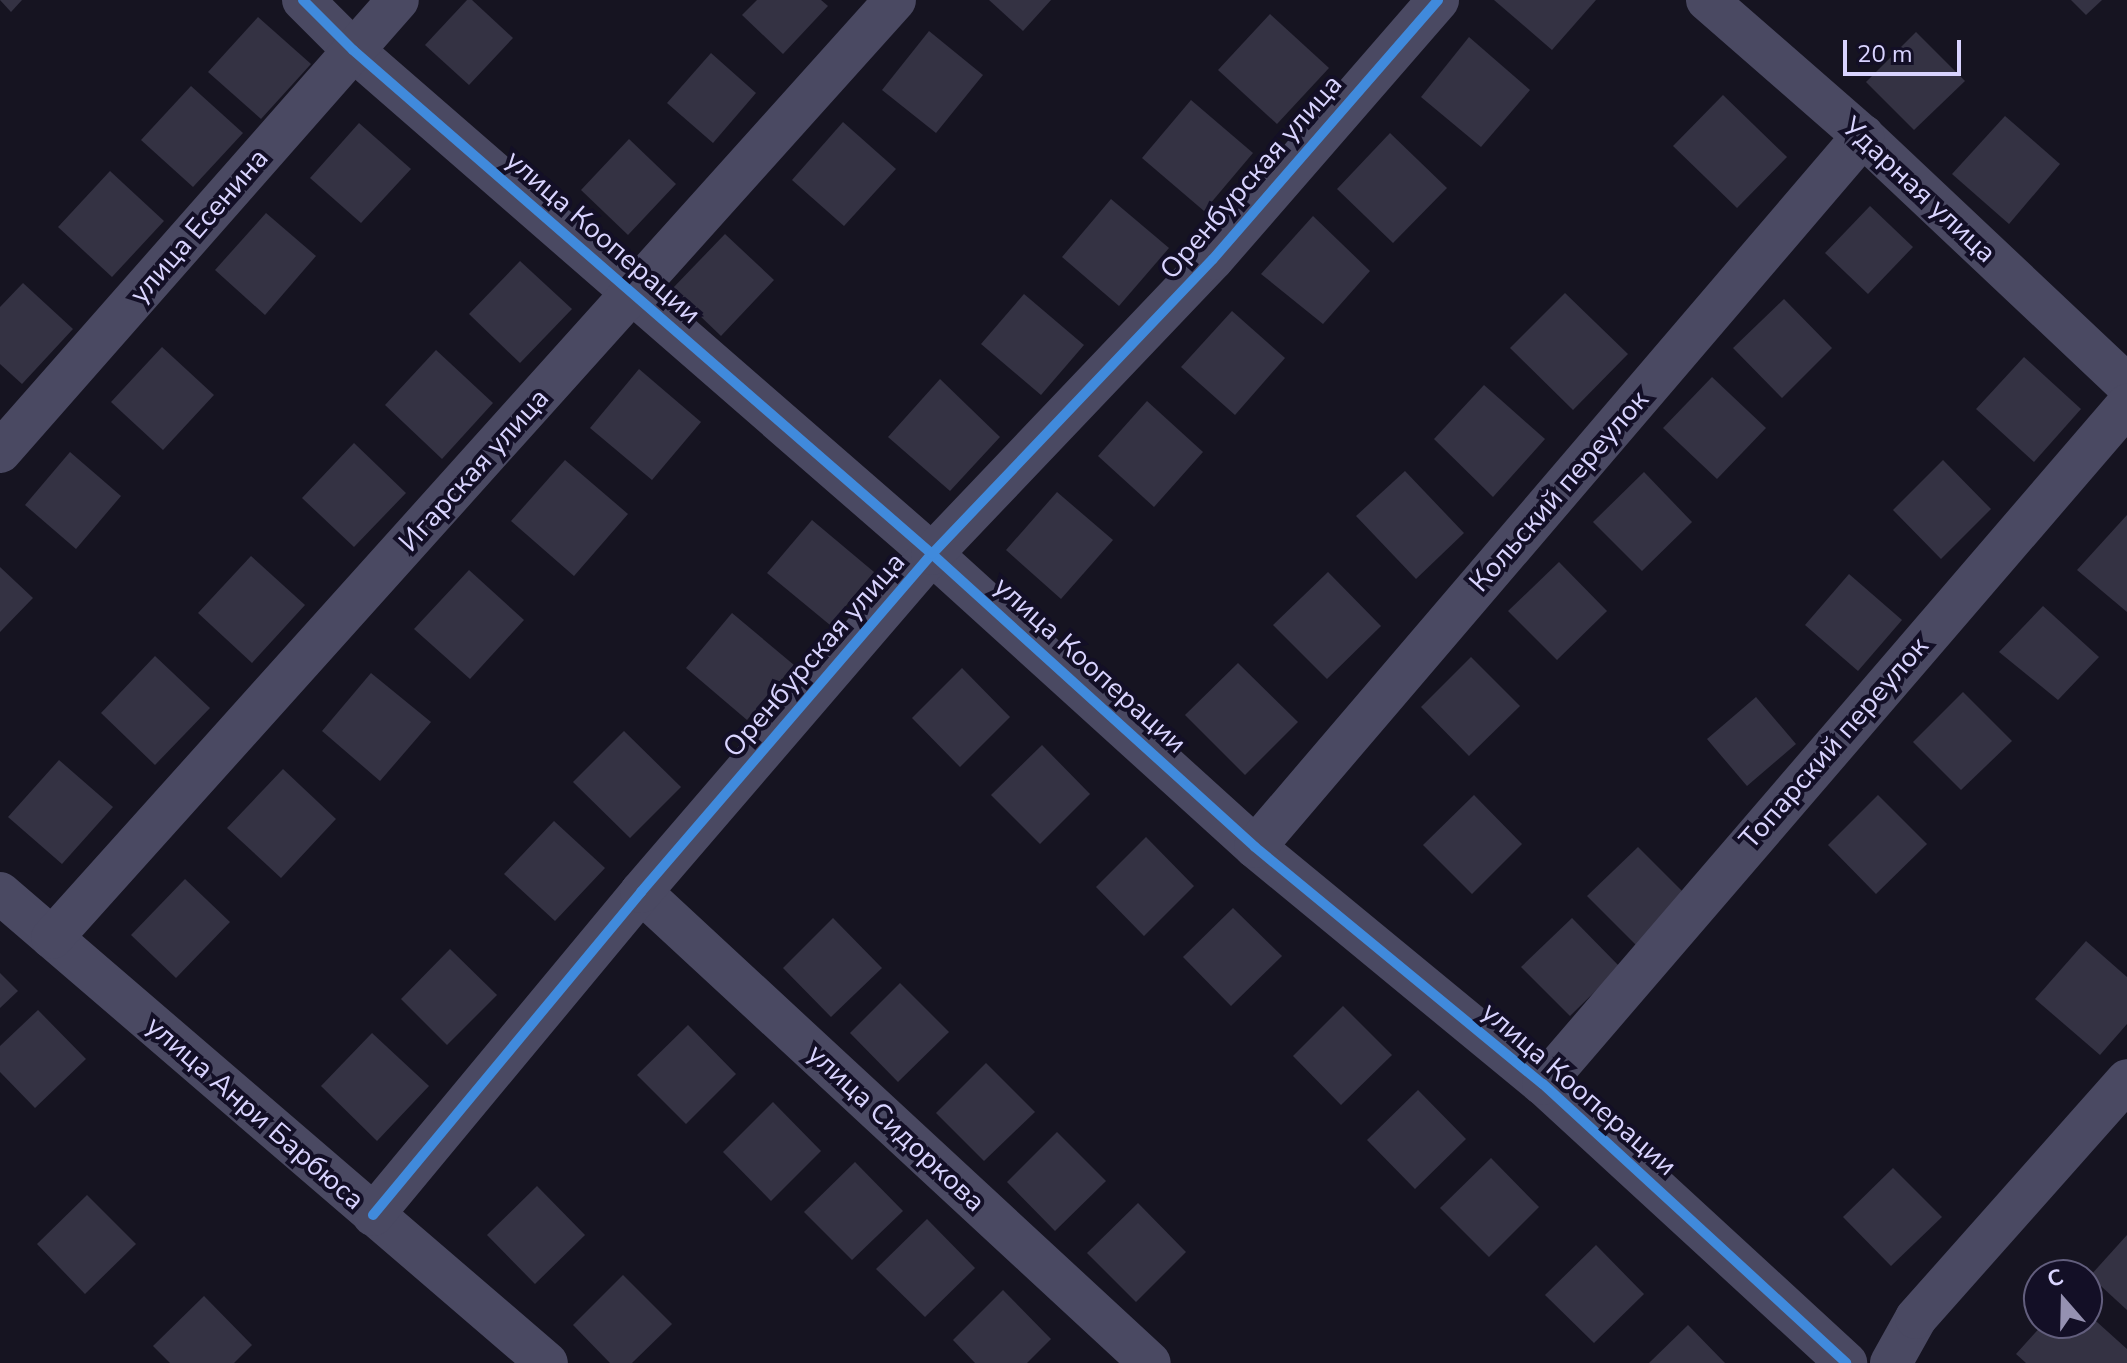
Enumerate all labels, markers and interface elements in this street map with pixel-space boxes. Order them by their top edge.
scale bar [1847,24,1965,74]
text: 20 m [1857,38,1913,70]
street label: Оренбурская улица [1153,68,1349,286]
street label: Ударная улица [1835,110,2003,270]
street label: улица Есенина [123,142,275,310]
street label: улица Кооперации [499,143,707,331]
street label: Игарская улица [392,381,556,559]
street label: Кольский переулок [1462,383,1656,599]
street label: Оренбурская улица [716,546,912,764]
street label: улица Кооперации [987,570,1193,760]
street label: Топарский переулок [1733,630,1935,856]
street label: улица Кооперации [1475,995,1683,1183]
street label: улица Анри Барбюса [139,1009,371,1217]
street label: улица Сидоркова [800,1037,992,1219]
north arrow [2023,1259,2103,1339]
text: С [2043,1262,2068,1295]

